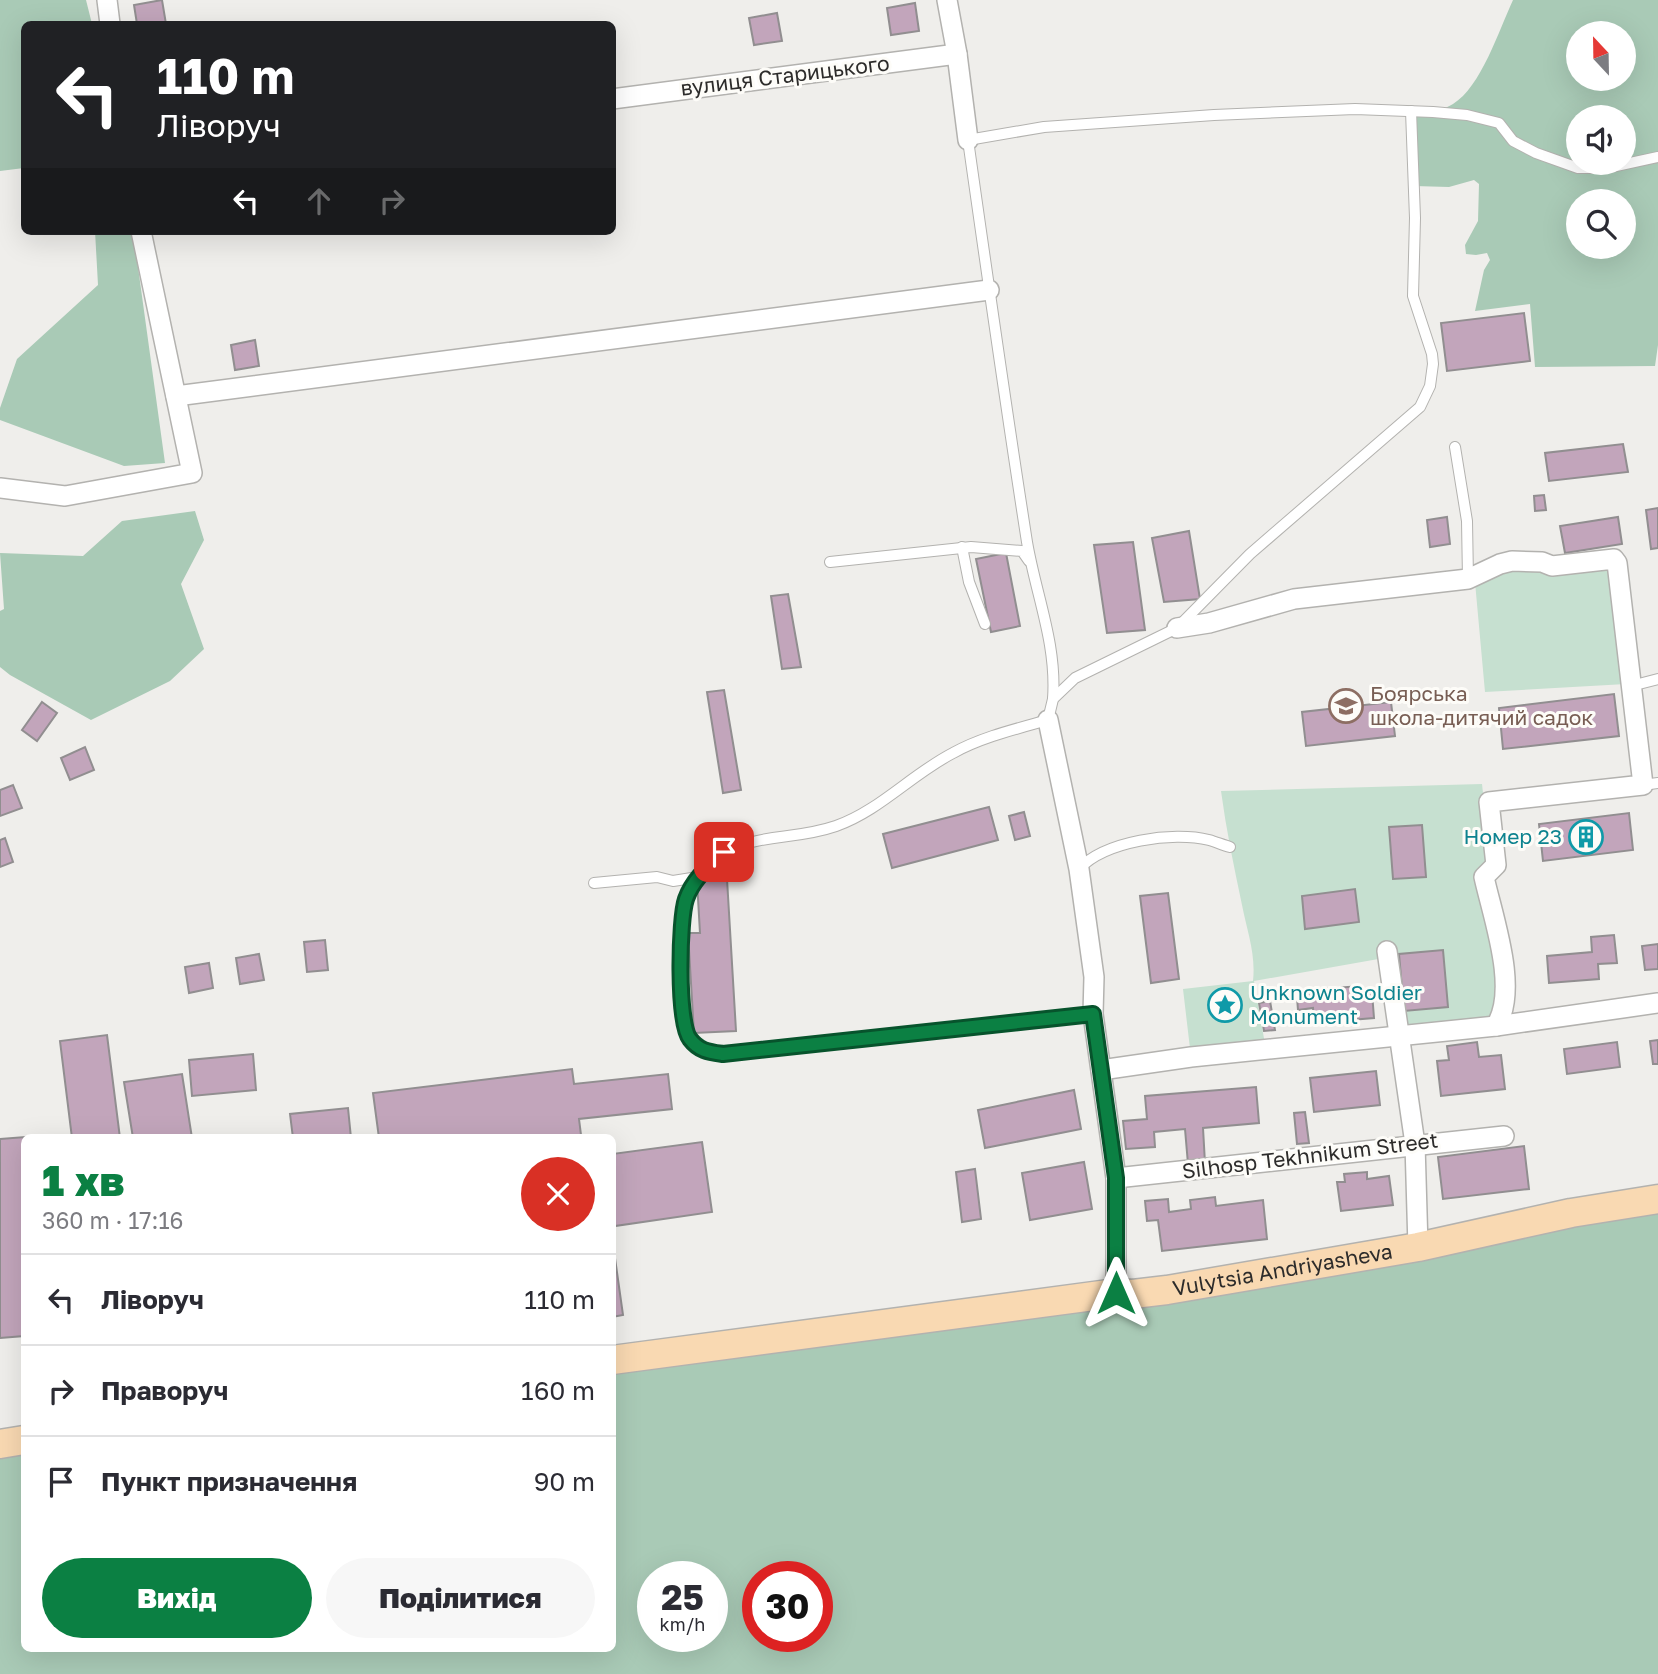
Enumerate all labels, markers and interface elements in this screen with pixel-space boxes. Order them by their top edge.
north arrow [1566,21,1636,91]
map controls [1566,21,1636,259]
text: 110 m [157,46,294,105]
icon: left [42,49,133,140]
street label: вулиця Старицького [679,49,891,101]
button: sound [1566,105,1636,175]
text: Ліворуч [157,106,281,144]
icon: left [227,182,265,220]
icon: ahead [300,182,338,220]
icon: right [373,182,411,220]
button: search [1566,189,1636,259]
place label: Боярська школа-дитячий садок [1370,680,1593,730]
school or university icon: Боярська школа-дитячий садок [1327,687,1365,725]
building icon: Номер 23 [1567,818,1605,856]
pin [694,822,754,882]
place label: Номер 23 [1464,823,1562,849]
icon: arrive [705,833,743,871]
place label: Unknown Soldier Monument [1250,979,1422,1029]
place icon: Unknown Soldier Monument [1206,986,1244,1024]
street label: Silhosp Tekhnikum Street [1180,1126,1439,1184]
text: 1 хв [42,1155,125,1205]
button: close [521,1157,595,1231]
text: 360 m · 17:16 [42,1206,183,1234]
street label: Vulytsia Andriyasheva [1171,1238,1394,1301]
position arrow [1079,1256,1153,1330]
icon: left [42,1281,80,1319]
text: Ліворуч [101,1284,204,1315]
text: 110 m [524,1284,595,1315]
icon: right [42,1372,80,1410]
text: Праворуч [101,1375,229,1406]
text: 160 m [521,1375,595,1406]
icon: arrive [42,1463,80,1501]
text: Пункт призначення [101,1466,357,1497]
text: 90 m [534,1466,595,1497]
button: Вихід [42,1558,312,1638]
button: Поділитися [326,1558,595,1638]
speed limit sign: 30 [742,1561,833,1652]
text: 25 [661,1576,704,1618]
text: km/h [660,1613,705,1635]

